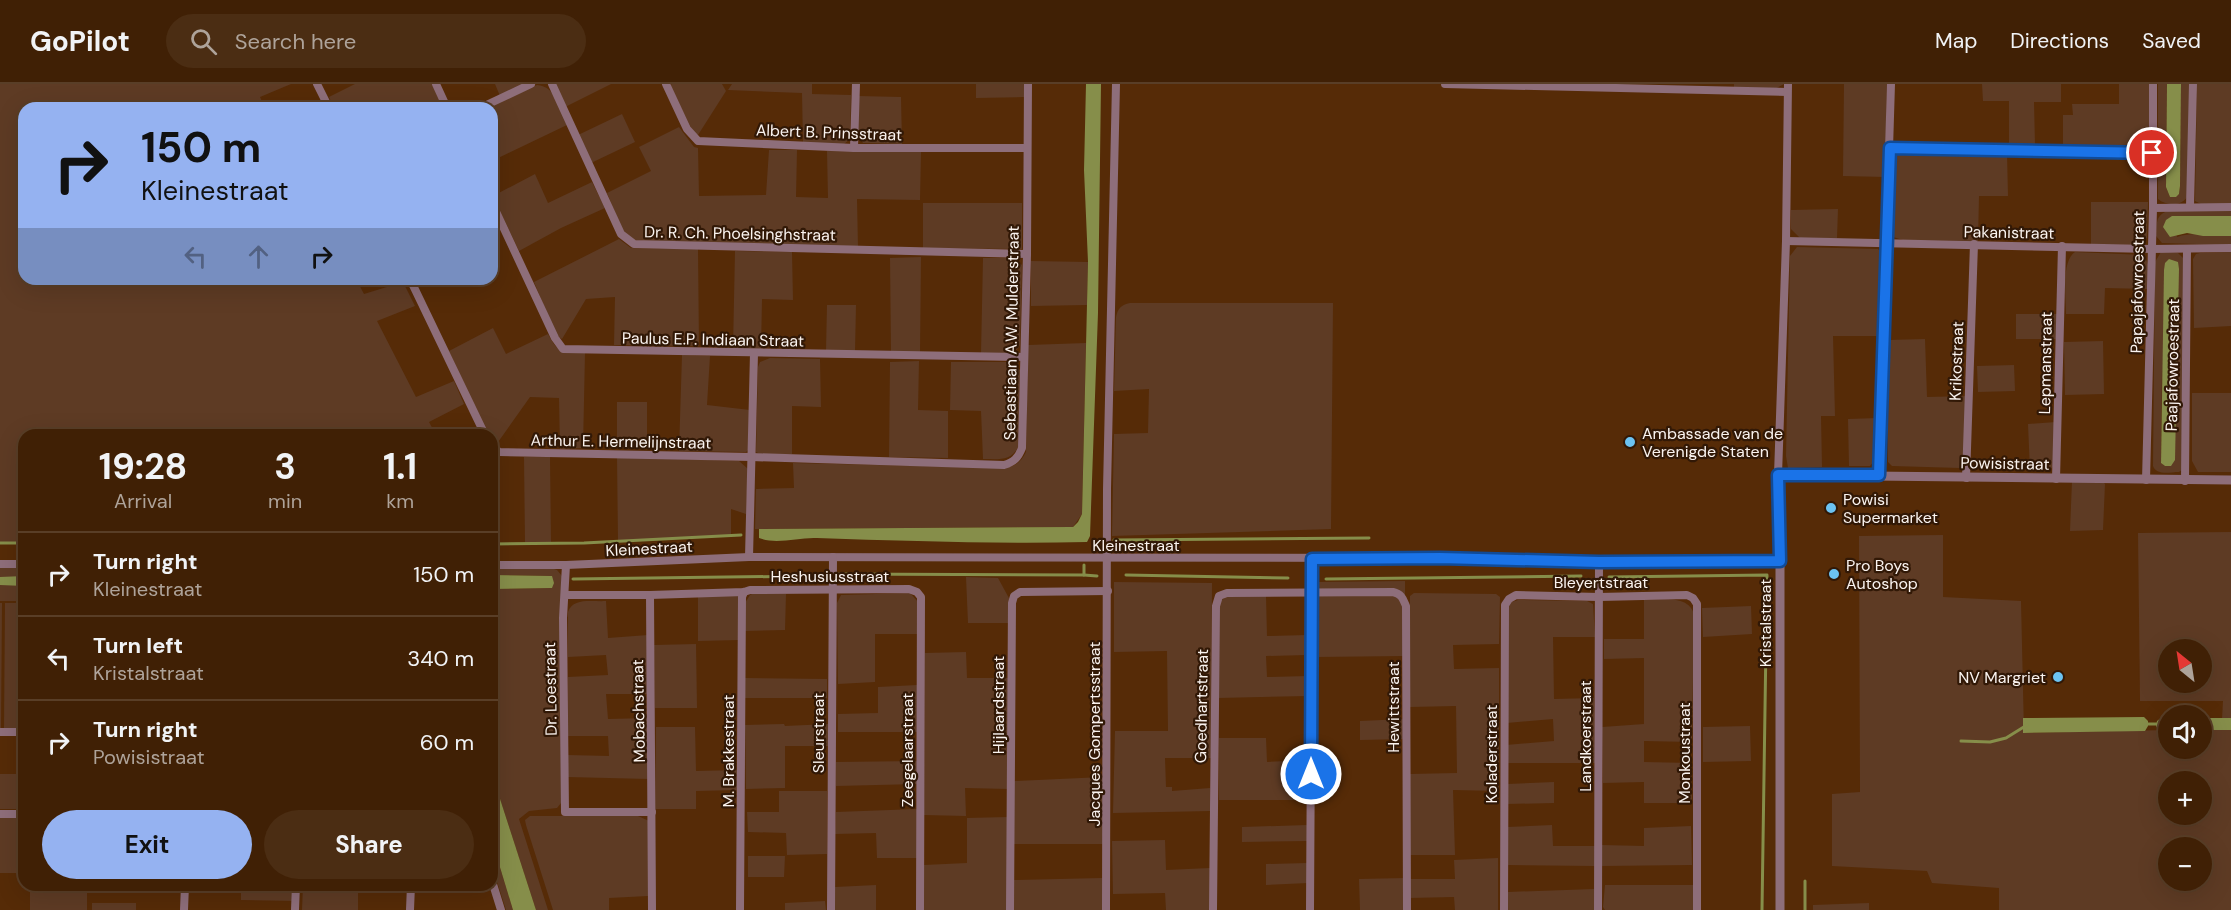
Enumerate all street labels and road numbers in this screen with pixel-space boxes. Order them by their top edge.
street label: Albert B. Prinsstraat [755,119,903,146]
street label: Papajafowroestraat [2126,210,2149,354]
street label: Dr. R. Ch. Phoelsinghstraat [644,221,836,246]
street label: Pakanistraat [1963,221,2055,244]
street label: Sebastiaan A.W. Mulderstraat [999,225,1024,441]
street label: Paajafowroestraat [2161,298,2184,432]
street label: Lepmanstraat [2034,311,2057,415]
street label: Krikostraat [1945,321,1968,401]
street label: Paulus E.P. Indiaan Straat [622,327,804,352]
street label: Arthur E. Hermelijnstraat [530,429,712,454]
street label: Powisistraat [1960,452,2050,475]
street label: Kleinestraat [1092,535,1180,556]
street label: Kleinestraat [605,536,693,561]
street label: Heshusiusstraat [771,566,889,587]
street label: Bleyertstraat [1554,572,1648,593]
street label: Kristalstraat [1755,579,1776,667]
street label: Dr. Loestraat [539,642,562,736]
street label: Jacques Gompertsstraat [1084,642,1105,826]
street label: Goedhartstraat [1190,649,1213,763]
street label: Hijlaardstraat [988,656,1009,754]
street label: Mobachstraat [627,659,650,763]
street label: Hewittstraat [1383,661,1404,753]
street label: Landkoerstraat [1575,680,1596,792]
street label: Sleurstraat [808,693,829,773]
street label: Zeegelaarstraat [897,693,918,807]
street label: M. Brakkestraat [718,694,739,808]
street label: Monkoustraat [1674,702,1695,804]
street label: Koladerstraat [1481,705,1502,803]

